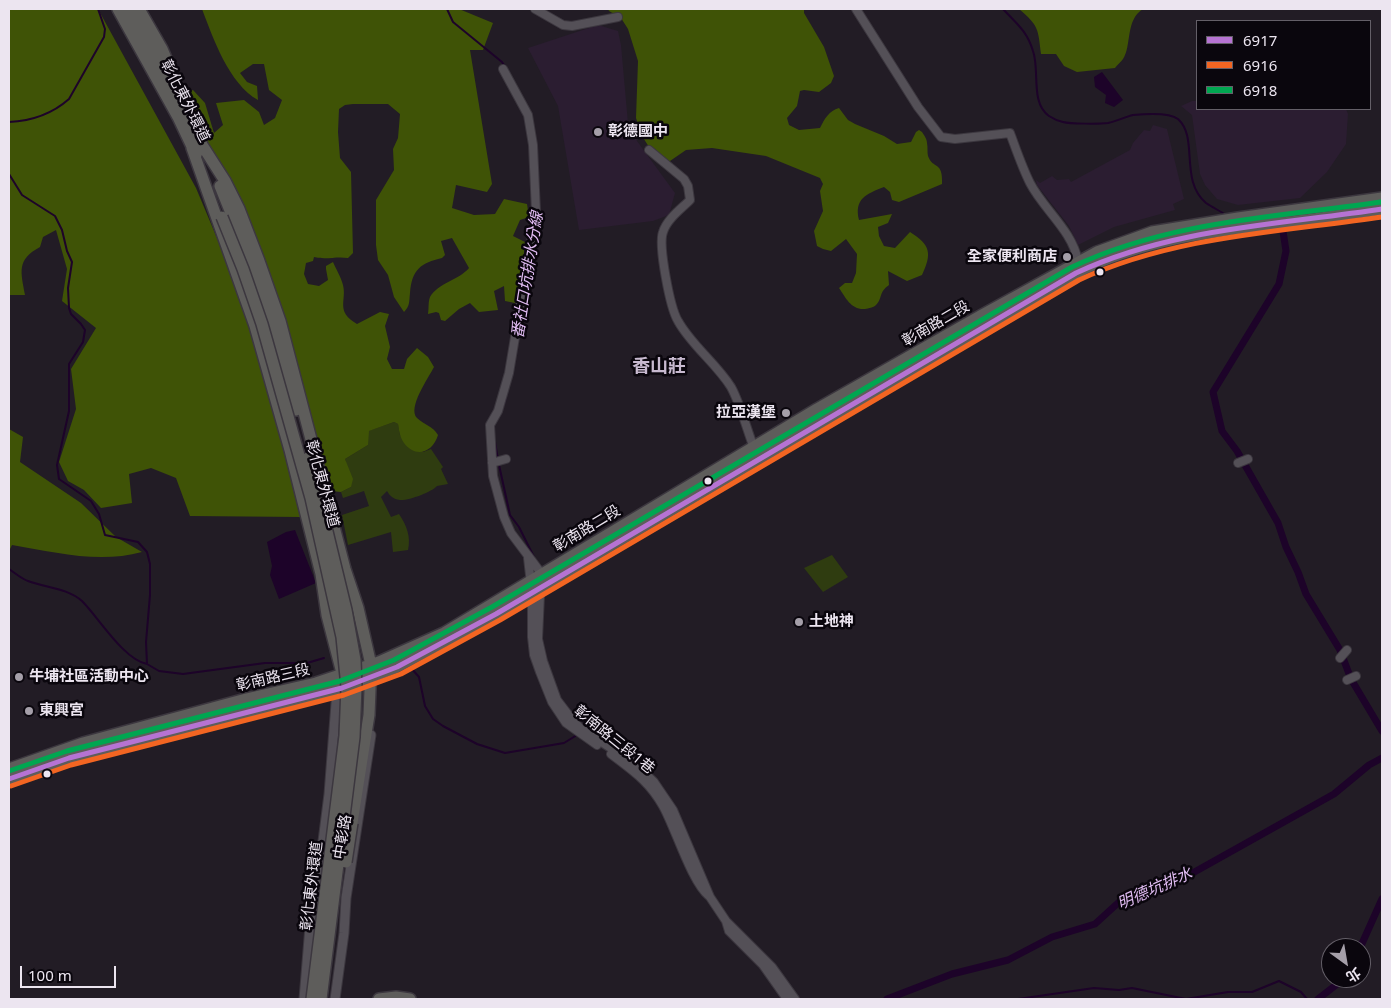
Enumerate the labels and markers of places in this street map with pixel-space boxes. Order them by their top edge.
place label: 彰德國中 [608,123,668,141]
marker: 彰德國中 [592,126,604,138]
place label: 全家便利商店 [967,248,1057,266]
marker: 全家便利商店 [1061,251,1073,263]
unlabelled marker [1095,267,1105,277]
place label: 拉亞漢堡 [716,404,776,422]
marker: 拉亞漢堡 [780,407,792,419]
unlabelled marker [703,476,713,486]
place label: 土地神 [809,613,854,631]
marker: 土地神 [793,616,805,628]
place label: 牛埔社區活動中心 [29,668,149,686]
marker: 牛埔社區活動中心 [13,671,25,683]
place label: 東興宮 [39,702,84,720]
marker: 東興宮 [23,705,35,717]
unlabelled marker [42,769,52,779]

